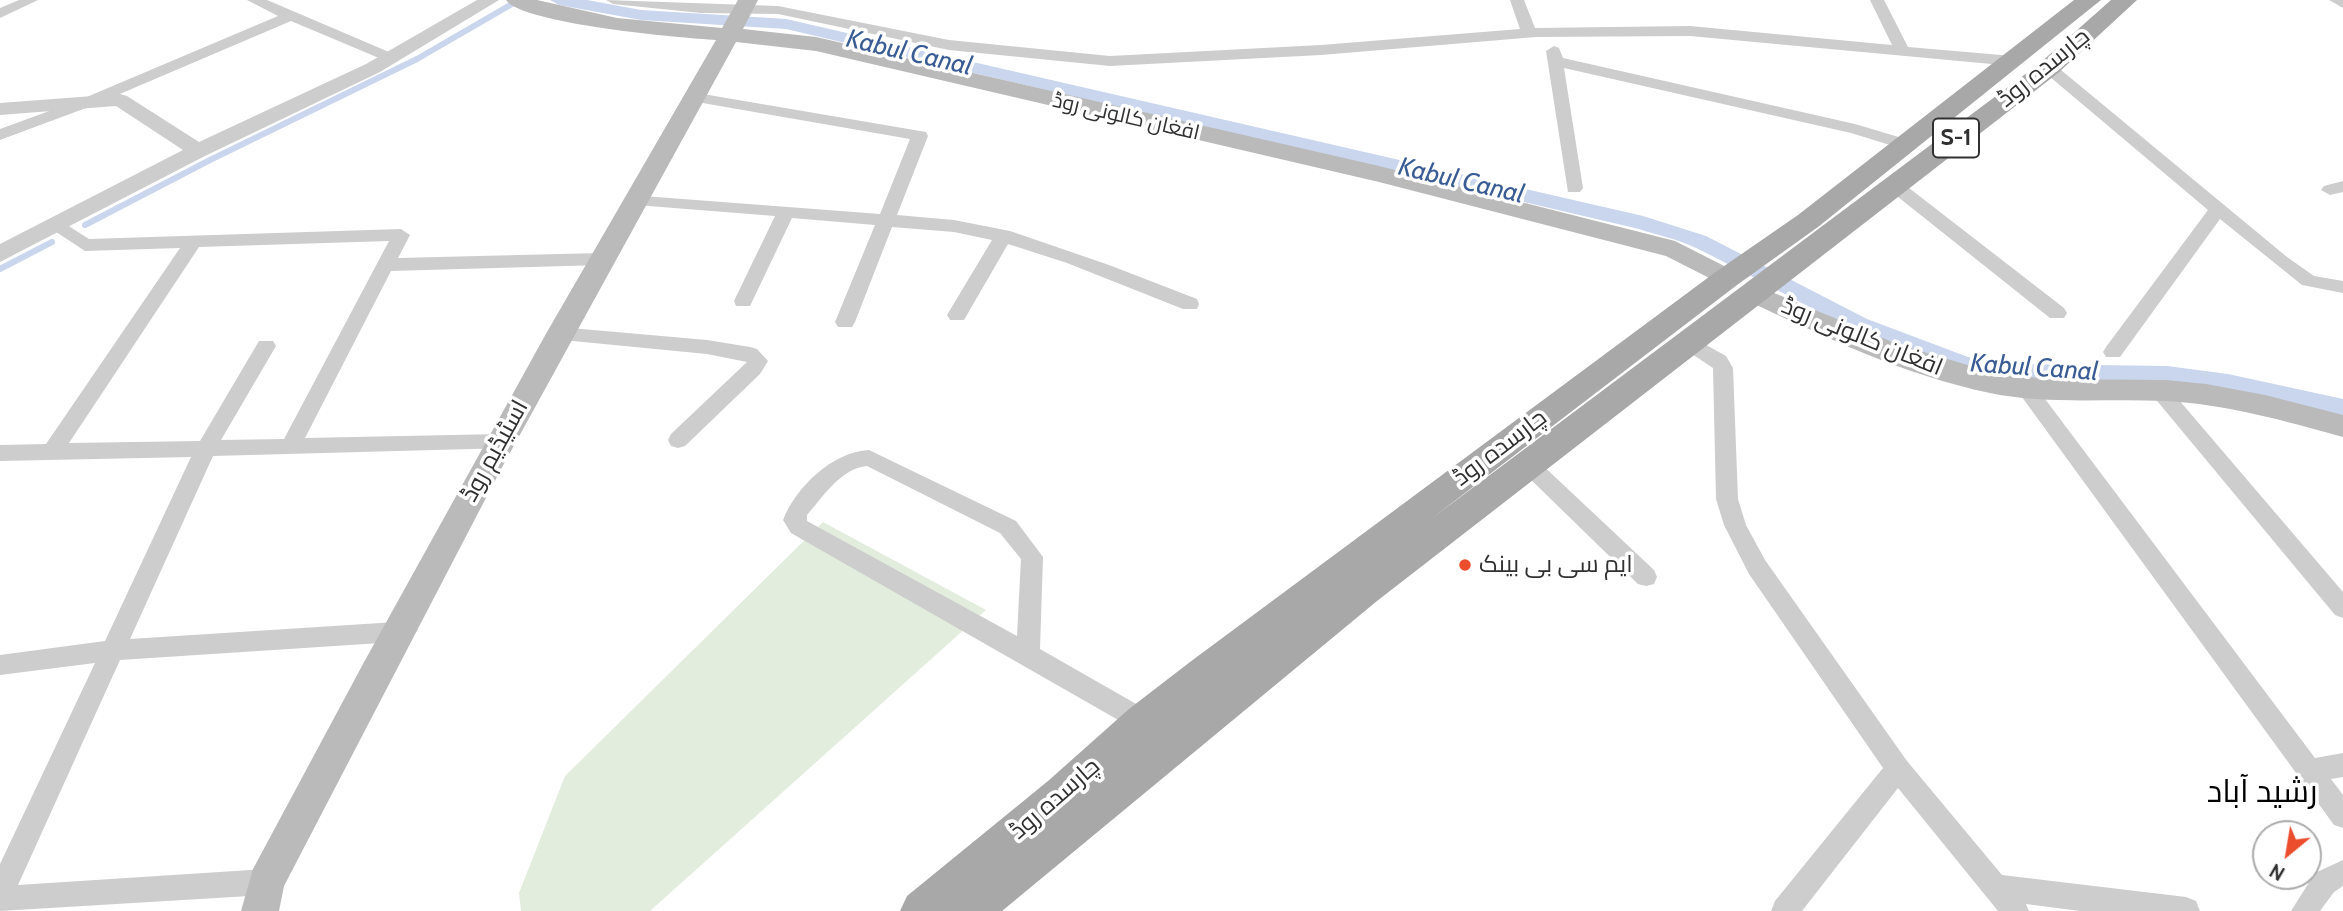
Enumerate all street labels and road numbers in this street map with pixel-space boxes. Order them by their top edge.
street label: چارسدہ روڈ [1992,22,2096,114]
street label: افغان کالونی روڈ [1050,88,1202,146]
road number: S-1 [1933,119,1979,158]
street label: افغان کالونی روڈ [1777,292,1947,382]
street label: اسٹیڈیم روڈ [455,395,535,507]
street label: چارسدہ روڈ [1447,403,1553,493]
street label: چارسدہ روڈ [1004,752,1106,846]

